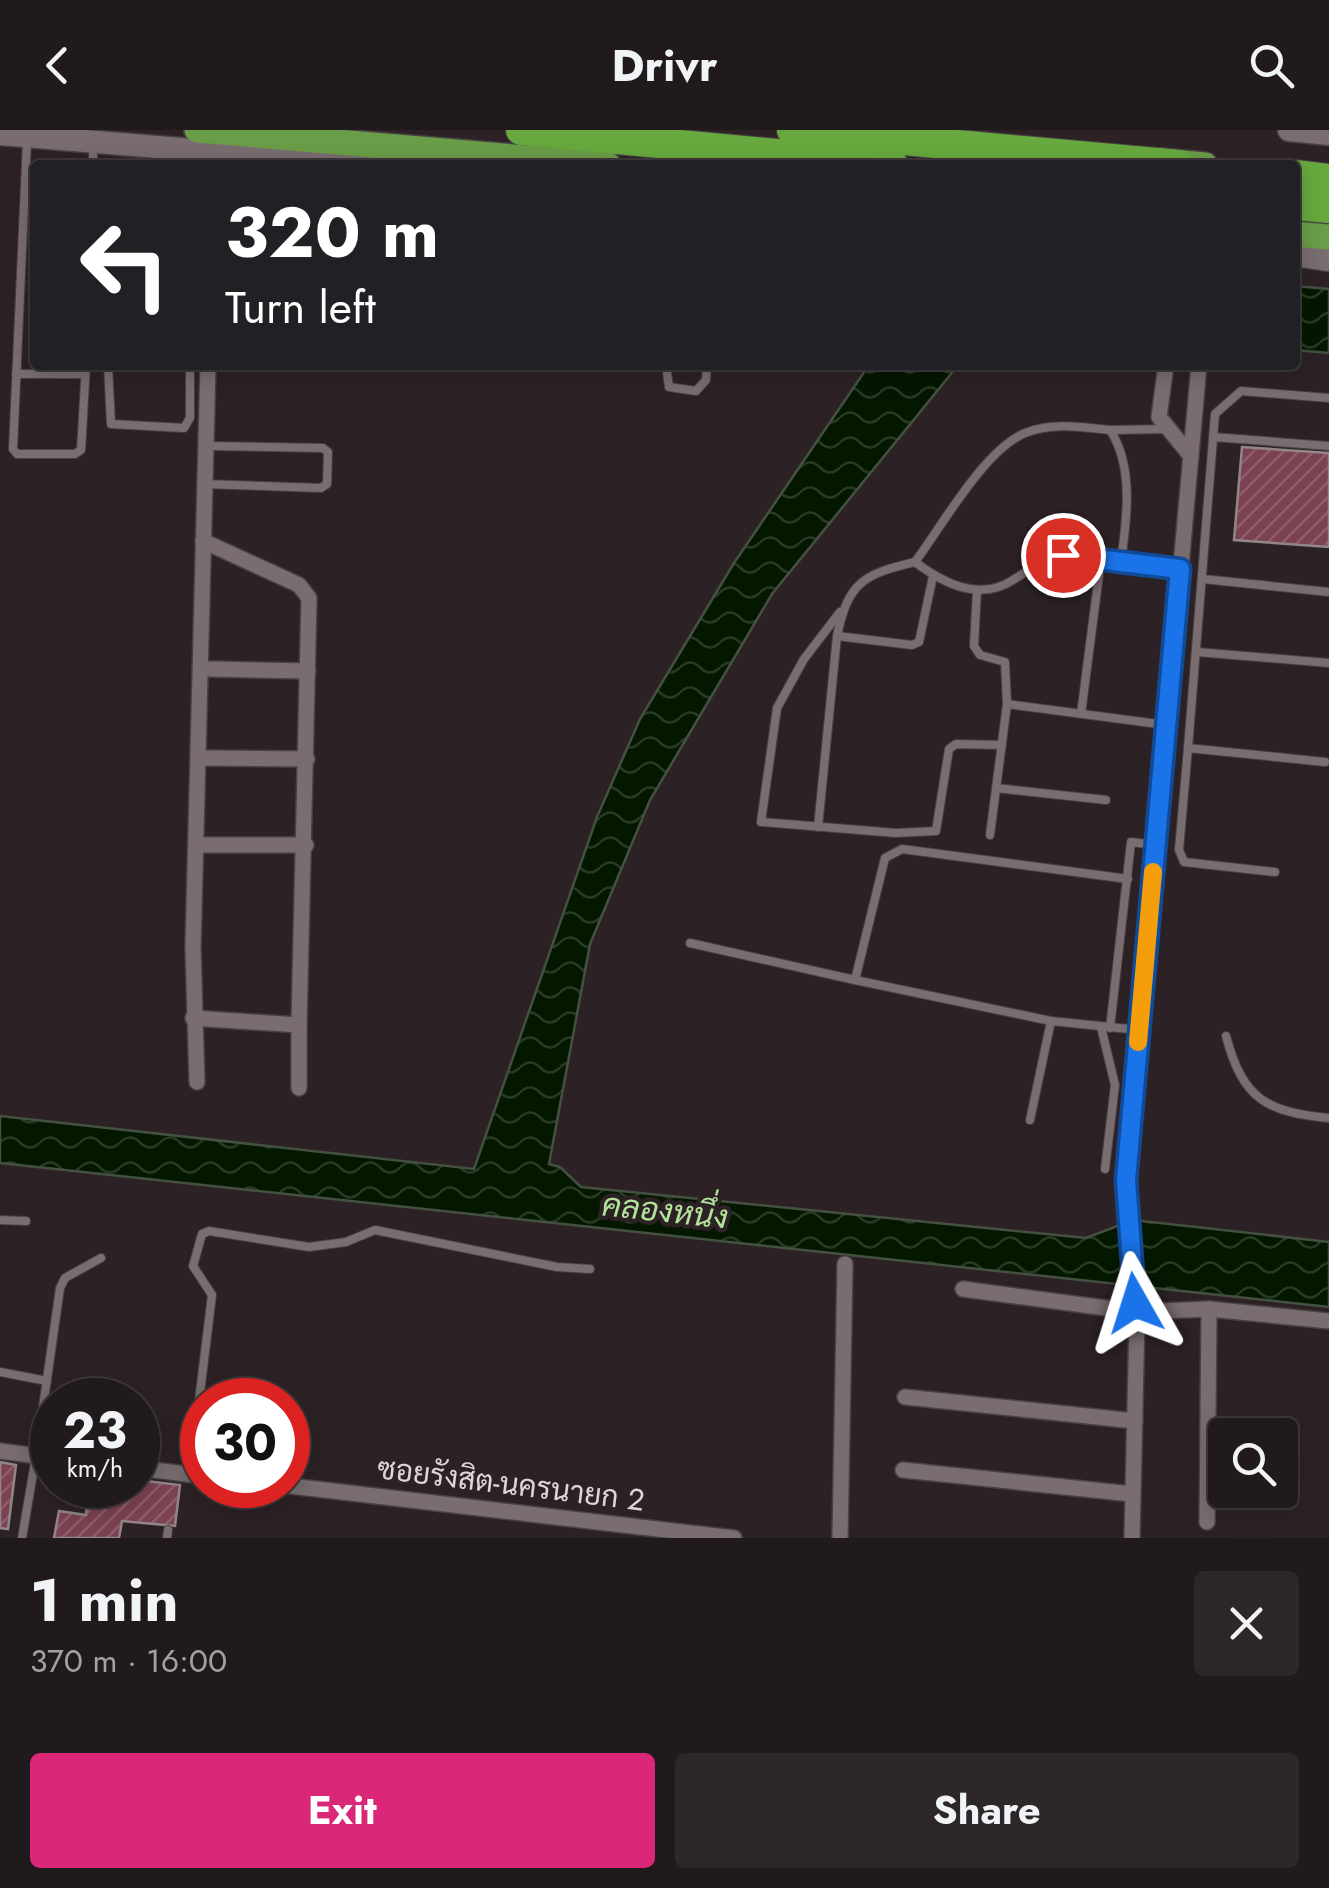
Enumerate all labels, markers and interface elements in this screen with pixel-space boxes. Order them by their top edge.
text: Drivr [611,33,718,98]
icon: back [30,38,85,93]
icon: search [1244,38,1299,93]
text: 320 m [225,182,439,283]
icon: left [60,200,190,330]
text: Turn left [225,275,376,340]
pin [1021,513,1106,598]
icon: arrive [1036,528,1091,583]
water label: คลองหนึ่ง [600,1177,731,1240]
position arrow [1083,1251,1187,1355]
speed limit sign: 30 [180,1378,310,1508]
text: 23 [63,1394,127,1467]
map controls [1208,1418,1298,1508]
button: search [1208,1418,1298,1508]
street label: ซอยรังสิต-นครนายก 2 [375,1446,647,1522]
text: km/h [67,1450,123,1486]
text: 1 min [30,1557,179,1644]
button: close [1194,1571,1299,1676]
text: 370 m · 16:00 [30,1638,227,1684]
button: Exit [30,1753,655,1868]
button: Share [675,1753,1299,1868]

